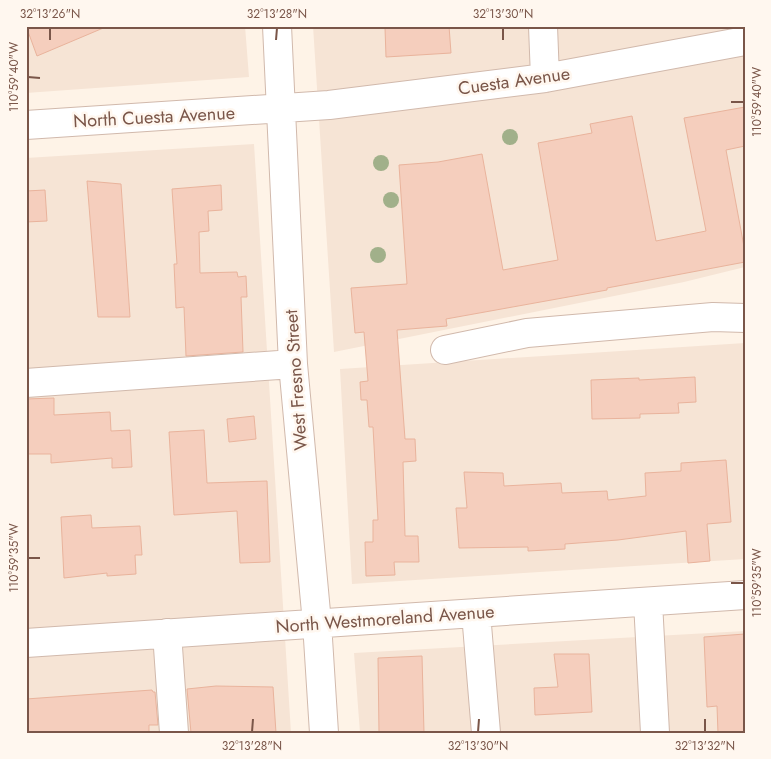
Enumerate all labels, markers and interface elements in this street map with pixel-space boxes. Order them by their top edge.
text: 32°13'26"N [20,5,80,23]
text: 32°13'28"N [247,5,307,23]
text: 32°13'30"N [473,5,533,23]
text: 110°59'40"W [5,42,23,112]
street label: Cuesta Avenue [456,60,572,102]
text: 110°59'40"W [748,67,766,137]
street label: North Cuesta Avenue [72,100,236,134]
street label: West Fresno Street [278,308,314,451]
text: 110°59'35"W [5,523,23,593]
text: 110°59'35"W [748,548,766,618]
street label: North Westmoreland Avenue [275,598,495,640]
text: 32°13'28"N [222,737,282,755]
text: 32°13'30"N [448,737,508,755]
text: 32°13'32"N [675,737,735,755]

